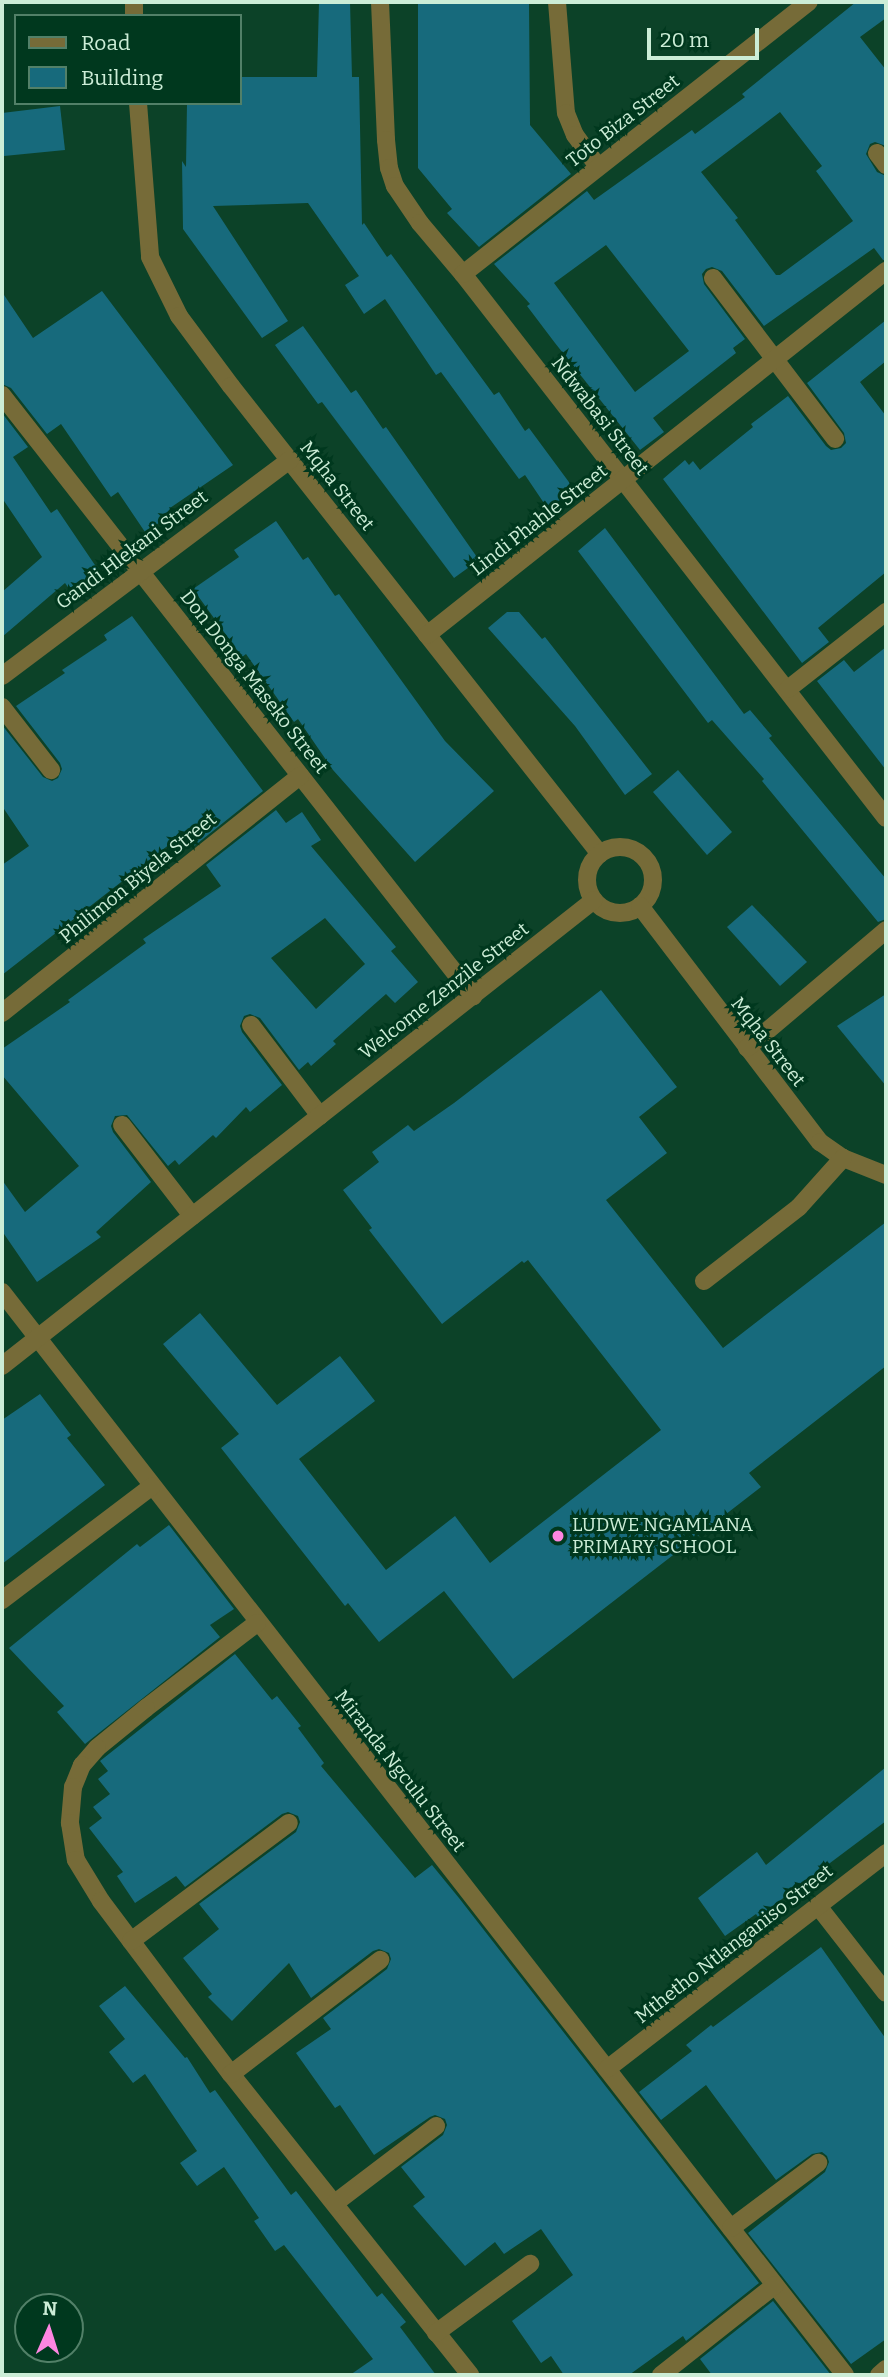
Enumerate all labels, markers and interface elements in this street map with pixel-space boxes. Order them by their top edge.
legend [14,14,242,105]
scale bar [650,14,762,58]
text: 20 m [660,27,709,53]
text: Road [81,30,130,56]
text: Building [81,65,163,91]
street label: Toto Biza Street [562,70,684,172]
street label: Ndwabasi Street [547,352,653,480]
street label: Mqha Street [295,437,379,535]
street label: Lindi Phahle Street [466,460,612,580]
street label: Gandi Hlekani Street [52,486,212,614]
street label: Don Donga Maseko Street [175,586,333,778]
street label: Philimon Biyela Street [55,808,221,948]
street label: Welcome Zenzile Street [355,918,533,1064]
street label: Mqha Street [726,993,810,1091]
place label: LUDWE NGAMLANA PRIMARY SCHOOL [572,1514,753,1558]
marker: LUDWE NGAMLANA PRIMARY SCHOOL [550,1528,566,1544]
street label: Miranda Ngculu Street [330,1686,470,1856]
street label: Mthetho Ntlanganiso Street [631,1860,837,2028]
north arrow [14,2293,84,2363]
text: N [42,2297,58,2320]

